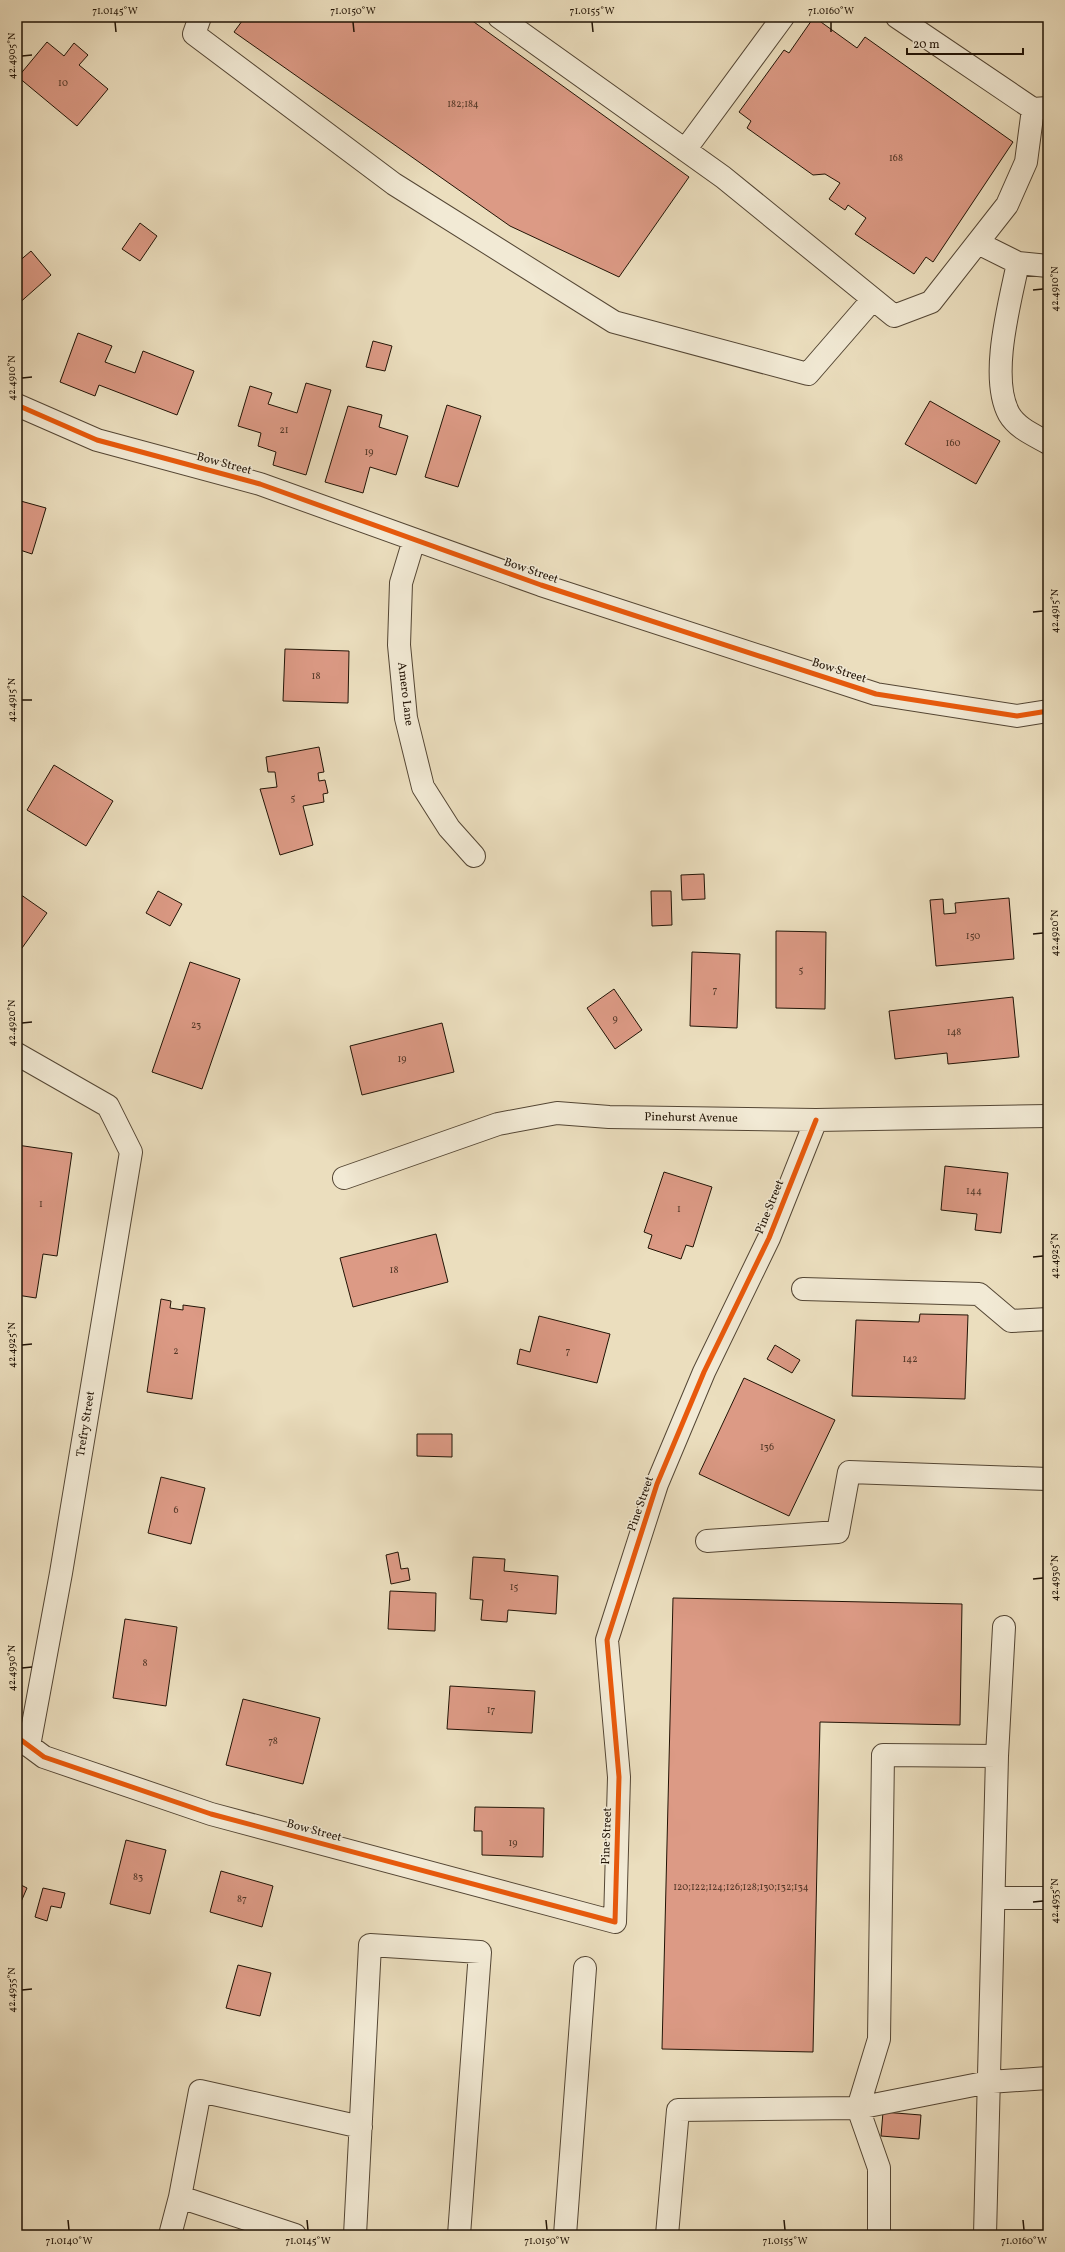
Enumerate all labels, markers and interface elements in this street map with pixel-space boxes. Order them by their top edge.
text: 71.0145°W [92,4,138,18]
text: 71.0150°W [330,4,376,18]
text: 71.0155°W [570,4,614,18]
text: 71.0160°W [808,4,854,18]
scale bar [907,30,1023,56]
text: 42.4905°N [5,32,19,79]
text: 20 m [913,37,940,53]
house number: 10 [58,76,68,90]
house number: 182;184 [447,97,479,111]
house number: 168 [889,151,903,165]
text: 42.4910°N [1048,266,1062,312]
text: 42.4910°N [5,355,19,401]
house number: 21 [279,423,289,437]
house number: 160 [946,436,960,450]
house number: 19 [364,445,374,459]
street label: Bow Street [195,449,253,479]
street label: Bow Street [502,554,560,588]
text: 42.4915°N [1048,588,1062,633]
street label: Bow Street [810,655,868,687]
street label: Amero Lane [393,661,417,727]
house number: 18 [312,669,320,683]
text: 42.4915°N [5,677,19,722]
house number: 5 [291,791,296,805]
text: 42.4920°N [1048,909,1062,956]
house number: 150 [966,929,980,943]
house number: 5 [799,963,804,977]
house number: 7 [713,983,718,997]
text: 42.4920°N [5,999,19,1046]
house number: 9 [612,1012,618,1026]
house number: 23 [191,1018,201,1032]
house number: 148 [947,1025,961,1039]
house number: 19 [397,1052,407,1066]
street label: Pinehurst Avenue [644,1109,738,1127]
street label: Pine Street [752,1177,788,1237]
house number: 144 [966,1184,982,1198]
house number: 1 [39,1197,43,1211]
house number: 1 [677,1202,681,1216]
text: 42.4925°N [1048,1232,1062,1279]
house number: 18 [390,1263,398,1277]
text: 42.4925°N [5,1321,19,1368]
house number: 2 [173,1344,179,1358]
house number: 7 [566,1344,571,1358]
house number: 142 [902,1352,918,1366]
street label: Trefry Street [73,1390,99,1458]
house number: 136 [760,1440,774,1454]
street label: Pine Street [624,1474,658,1534]
house number: 6 [173,1503,179,1517]
text: 42.4930°N [1048,1554,1062,1601]
house number: 15 [510,1580,519,1594]
text: 42.4930°N [5,1644,19,1691]
house number: 8 [142,1656,148,1670]
house number: 17 [487,1703,496,1717]
house number: 78 [268,1734,278,1748]
street label: Pine Street [598,1807,616,1865]
street label: Bow Street [285,1816,343,1846]
house number: 19 [508,1836,518,1850]
house number: 83 [133,1870,143,1884]
text: 42.4935°N [1048,1878,1062,1924]
house number: 120;122;124;126;128;130;132;134 [673,1880,809,1894]
house number: 87 [237,1892,247,1906]
text: 42.4935°N [5,1967,19,2013]
text: 71.0140°W [46,2234,92,2248]
text: 71.0145°W [285,2234,331,2248]
text: 71.0150°W [524,2234,570,2248]
text: 71.0155°W [763,2234,807,2248]
text: 71.0160°W [1001,2234,1047,2248]

